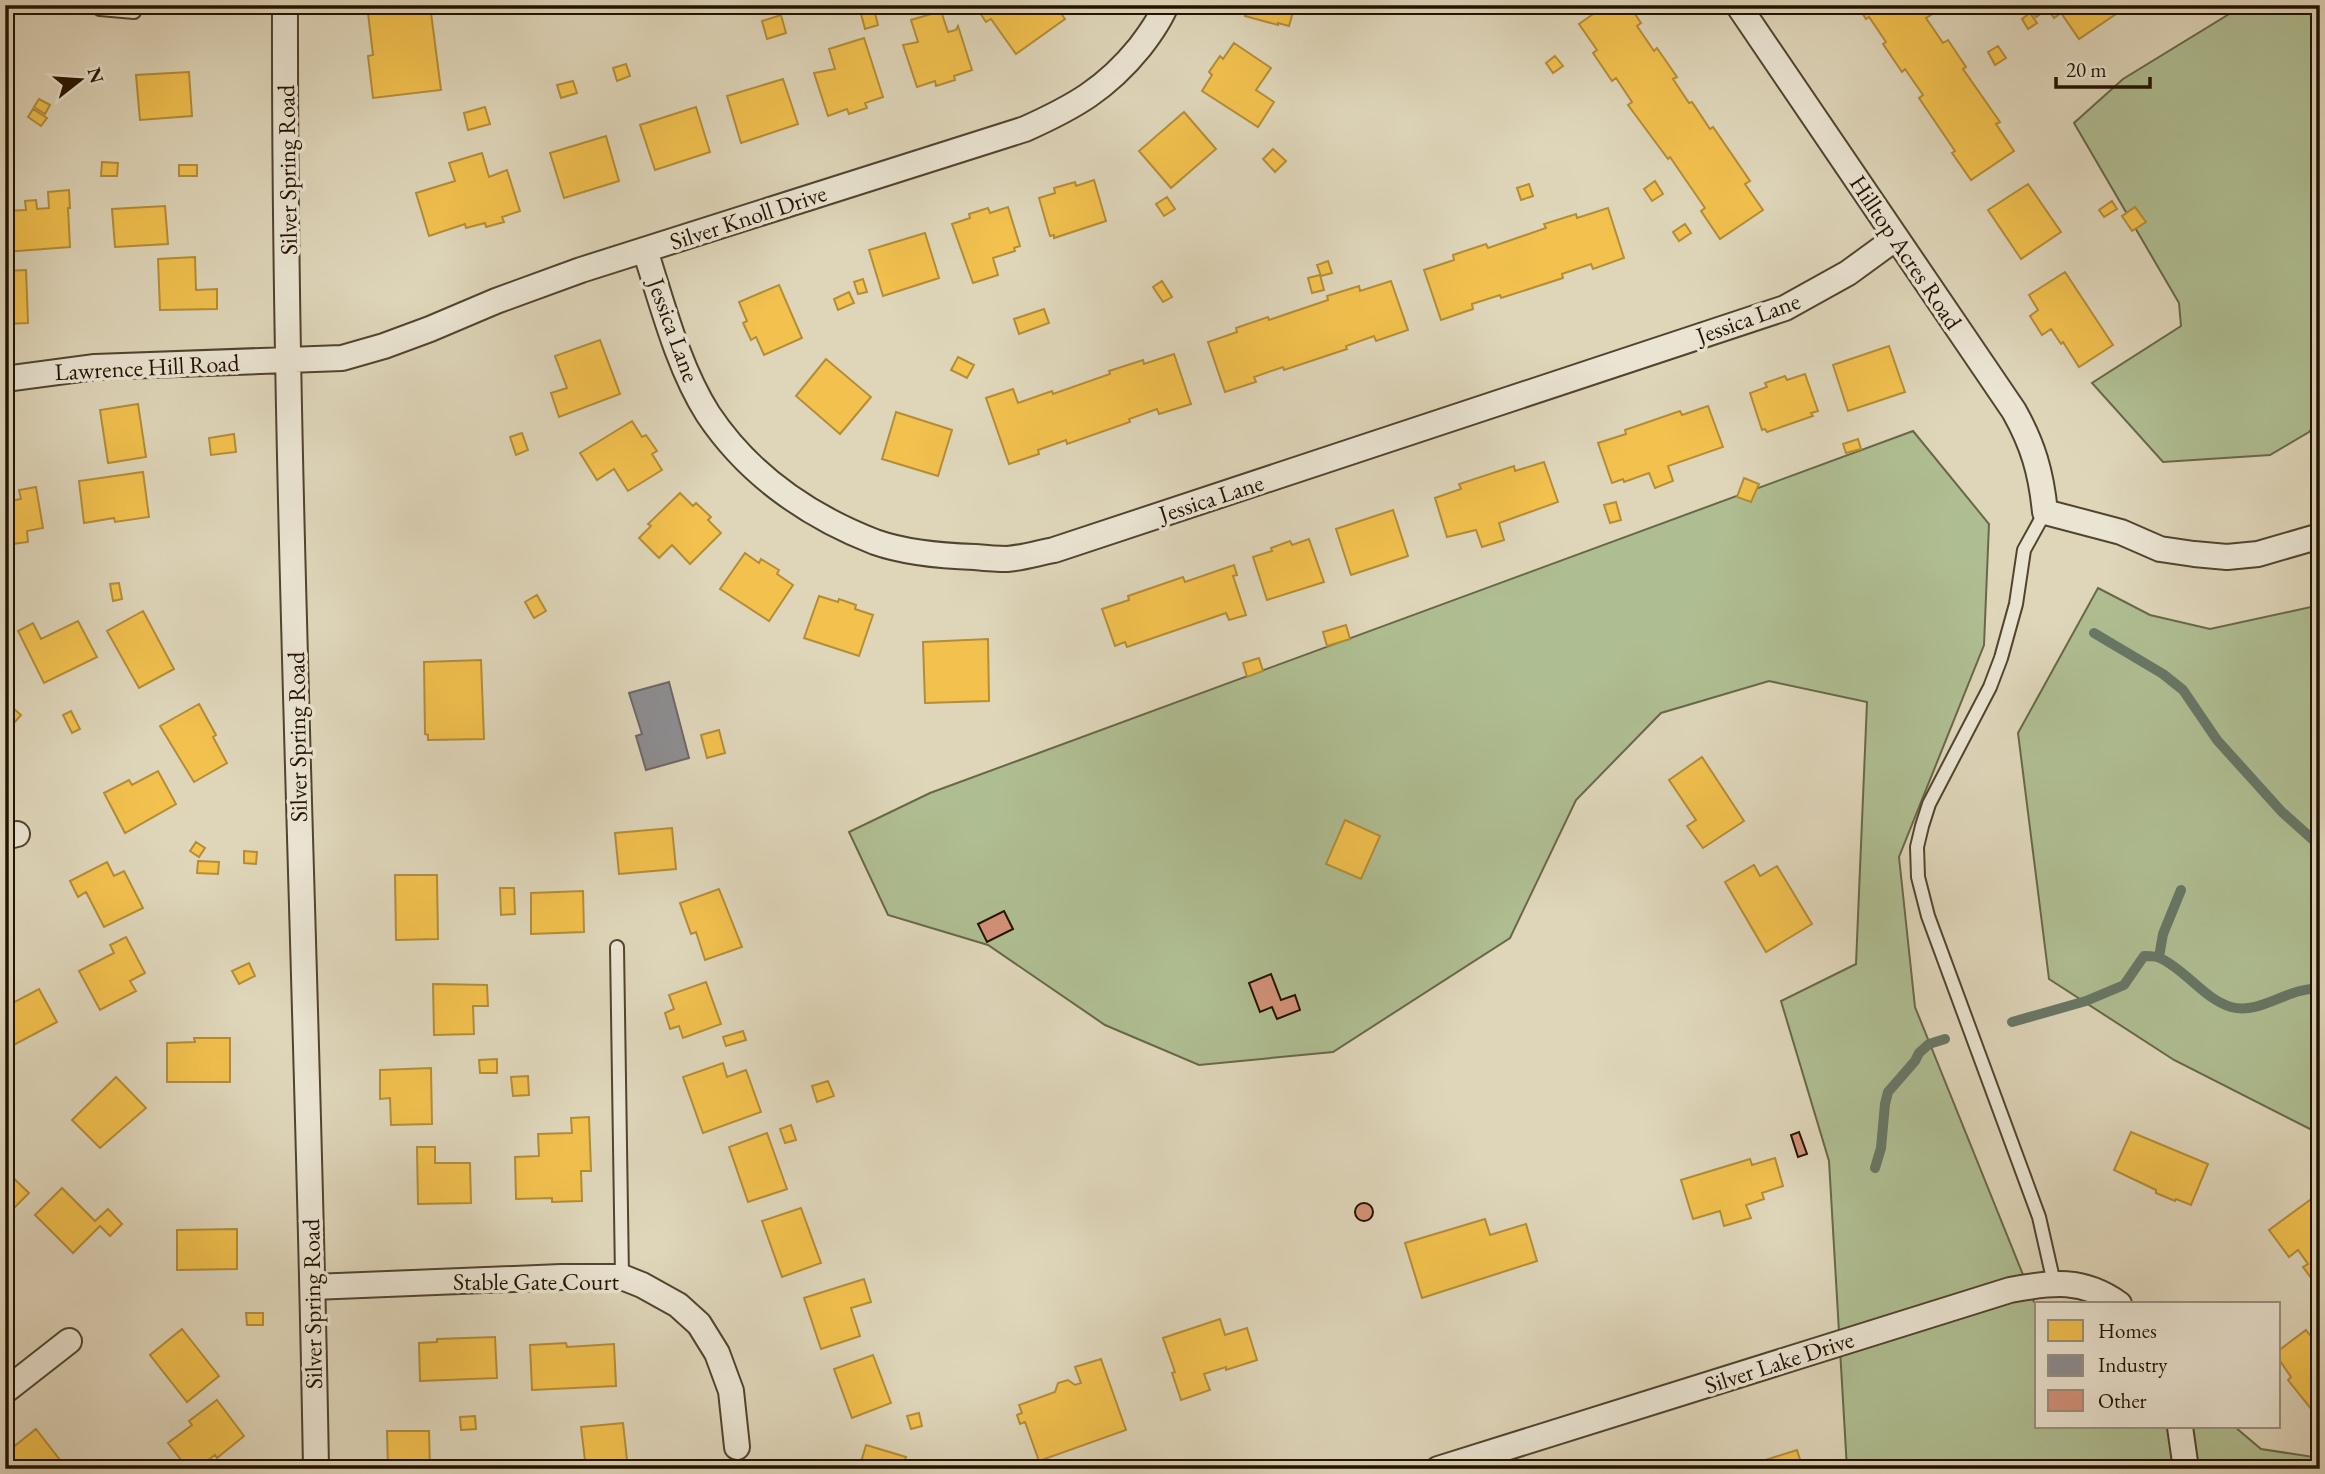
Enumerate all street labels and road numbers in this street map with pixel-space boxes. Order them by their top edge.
street label: Silver Spring Road [270,84,304,256]
street label: Hilltop Acres Road [1843,169,1970,336]
street label: Silver Knoll Drive [666,177,830,257]
street label: Jessica Lane [640,272,707,386]
street label: Jessica Lane [1690,285,1804,352]
street label: Lawrence Hill Road [54,347,241,387]
street label: Jessica Lane [1153,467,1267,530]
street label: Silver Spring Road [280,651,314,823]
street label: Silver Spring Road [295,1218,329,1390]
street label: Stable Gate Court [453,1266,619,1297]
street label: Silver Lake Drive [1700,1323,1858,1401]

